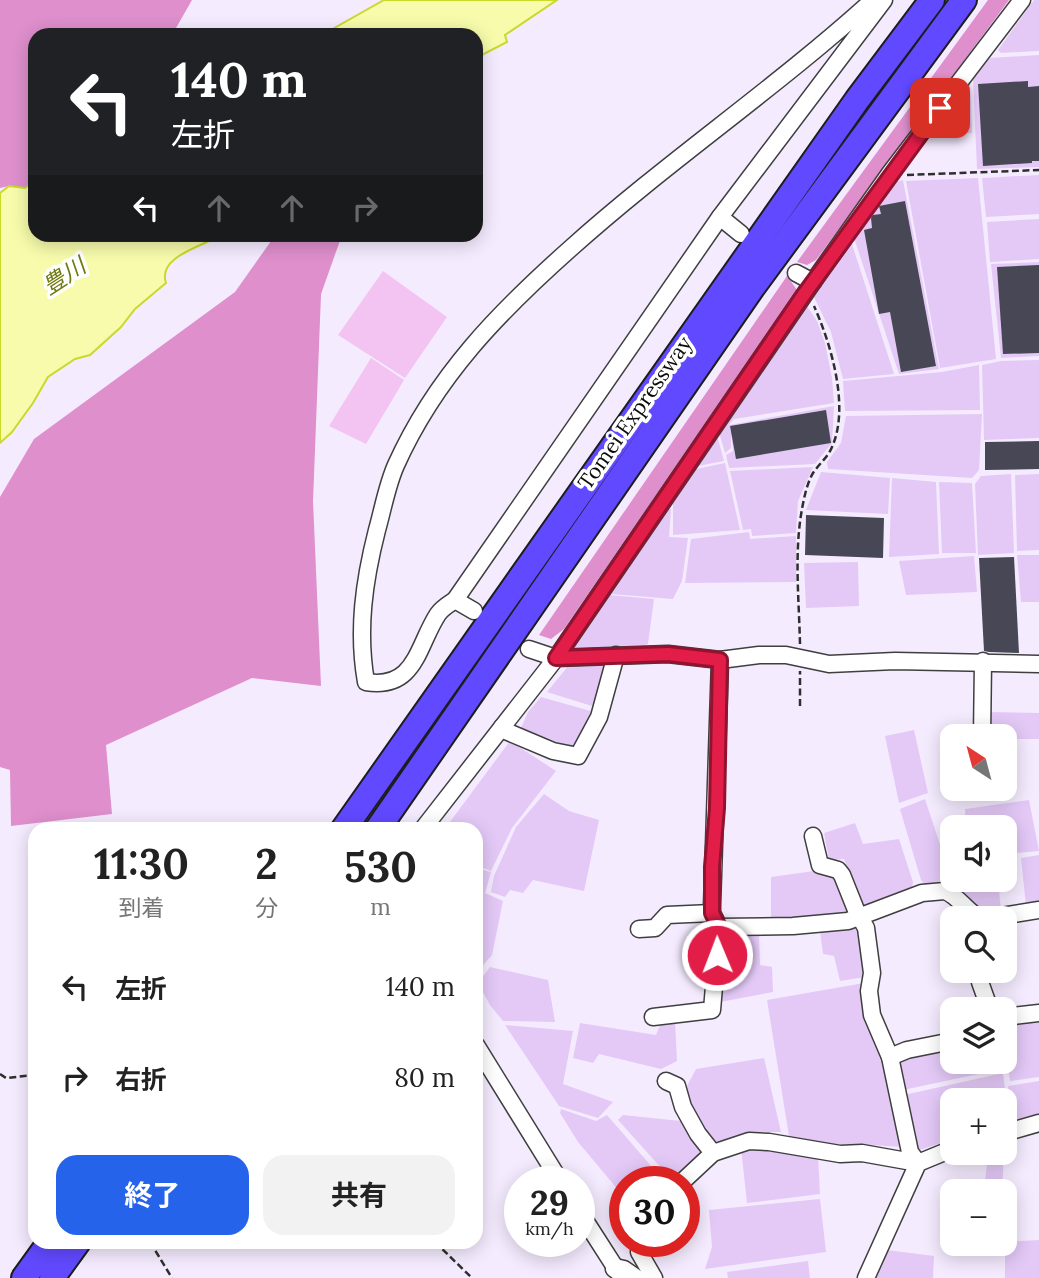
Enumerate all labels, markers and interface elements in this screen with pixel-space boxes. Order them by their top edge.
text: 140 m [171,48,307,110]
icon: left [56,56,147,147]
pin [910,78,970,138]
icon: arrive [921,89,959,127]
text: 左折 [171,114,235,155]
icon: left [127,189,165,227]
icon: ahead [200,189,238,227]
icon: ahead [273,189,311,227]
icon: right [346,189,384,227]
water label: 豊川 [37,249,93,300]
street label: Tomei Expressway [572,331,698,495]
north arrow [940,724,1017,802]
map controls [940,724,1017,1256]
button: sound [940,815,1017,892]
text: 11:30 [94,837,189,891]
text: 2 [255,837,278,891]
text: 530 [344,840,417,894]
text: m [370,892,391,921]
text: 到着 [118,893,164,922]
text: 分 [255,893,278,922]
button: search [940,906,1017,983]
position arrow [680,918,754,992]
icon: left [56,968,94,1006]
text: 140 m [385,970,455,1003]
text: 左折 [115,972,167,1005]
button: layers [940,997,1017,1074]
icon: right [56,1059,94,1097]
text: 80 m [394,1061,455,1094]
text: 右折 [115,1063,167,1096]
button: + [940,1088,1017,1165]
button: 終了 [56,1155,249,1235]
button: 共有 [263,1155,455,1235]
speed limit sign: 30 [609,1166,700,1257]
button: − [940,1179,1017,1256]
text: 29 [530,1180,569,1225]
text: km/h [525,1217,574,1240]

